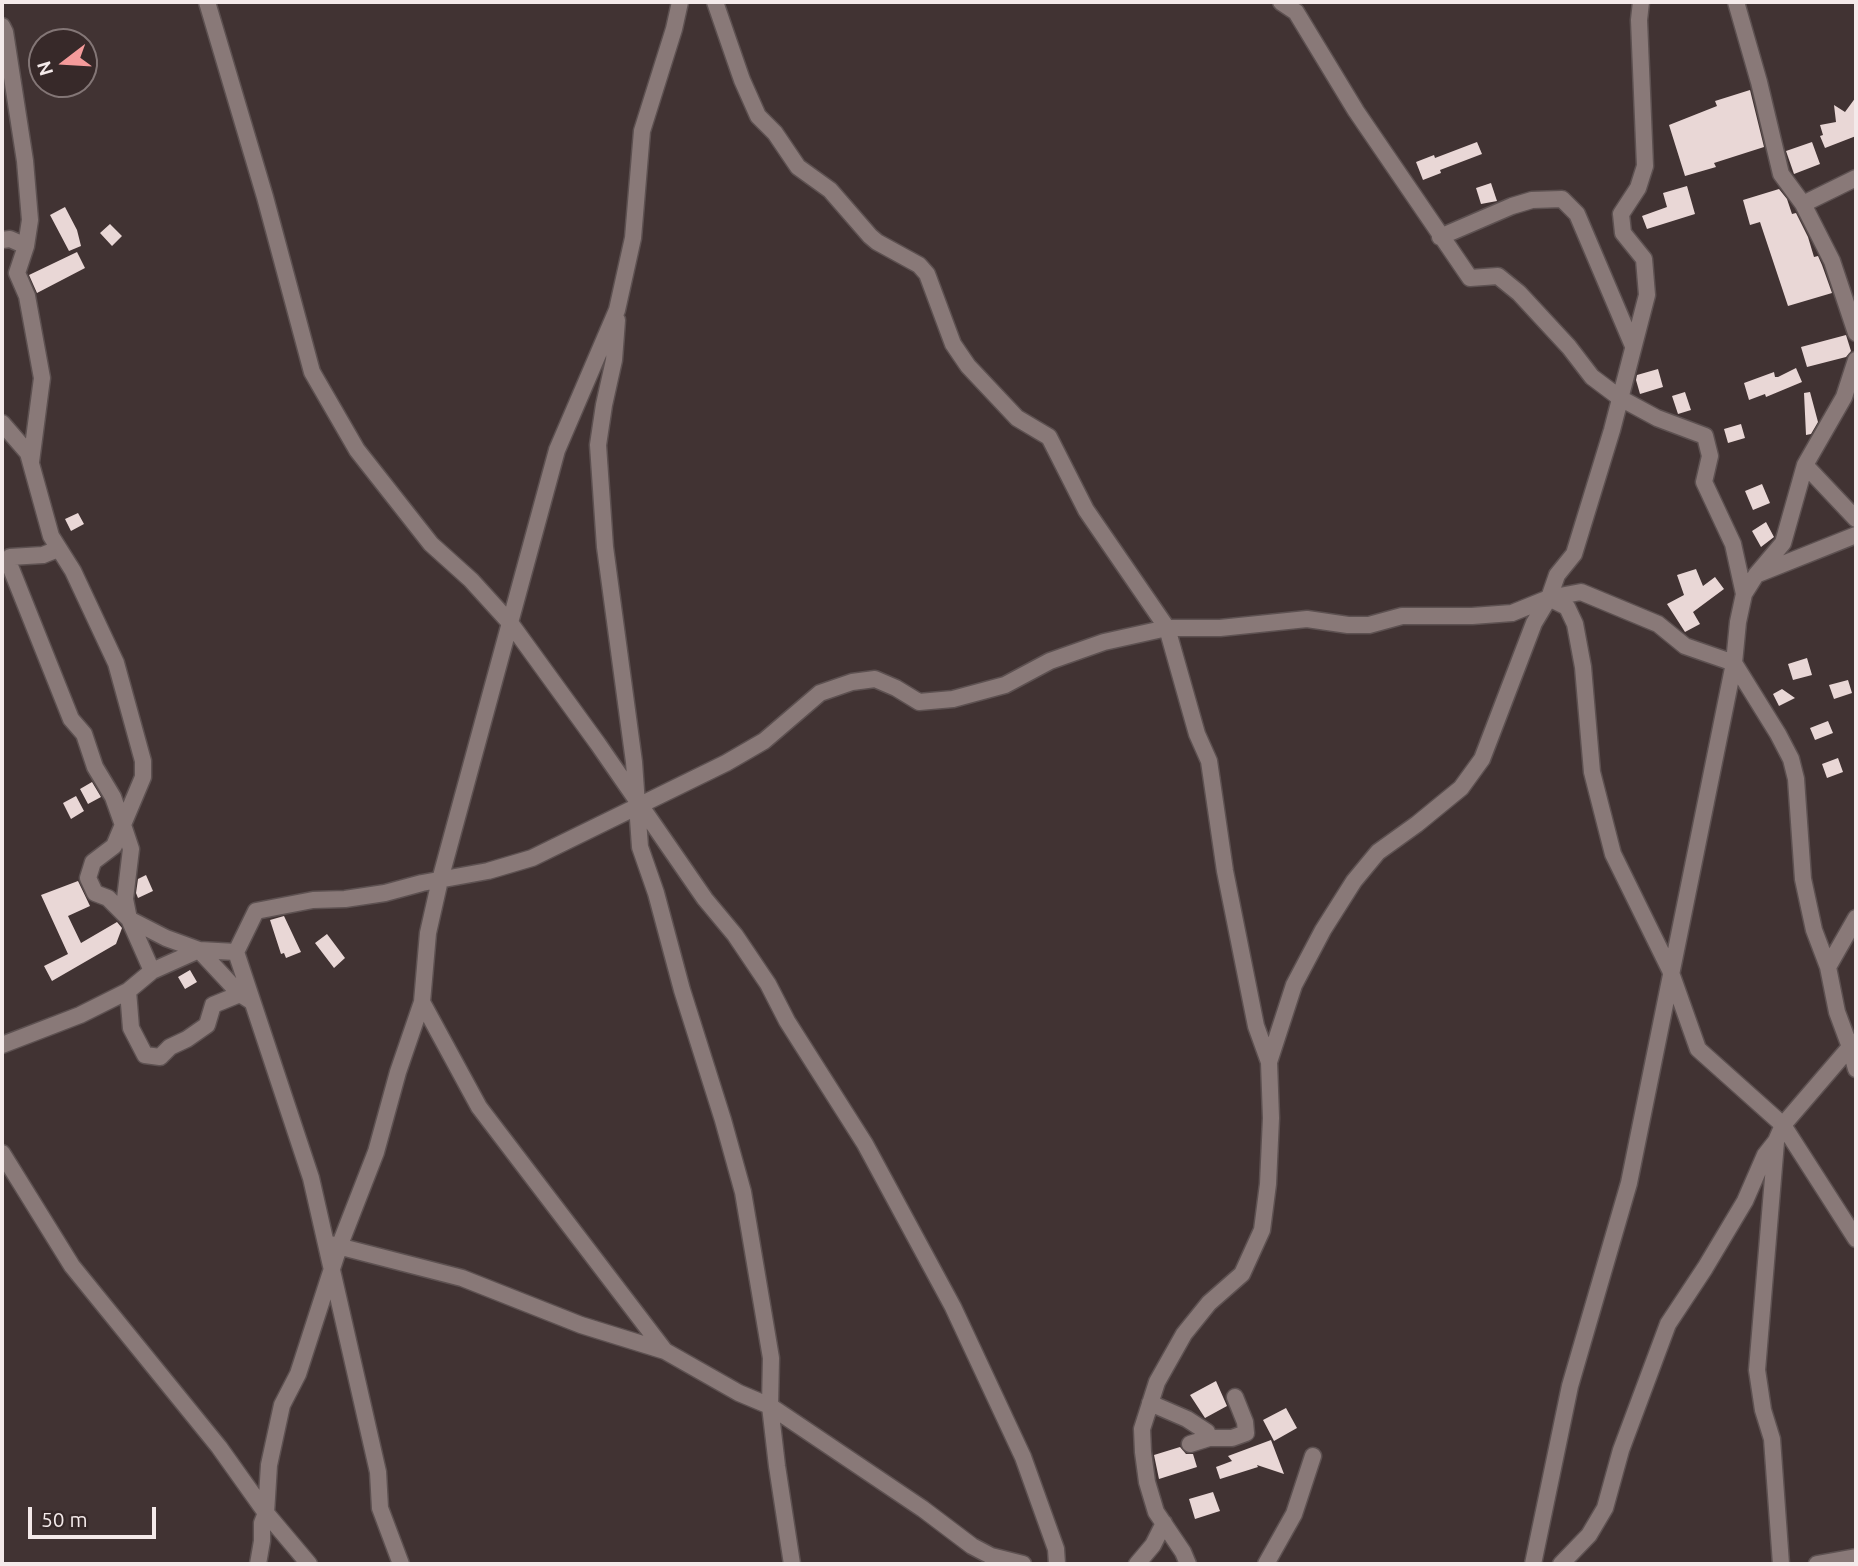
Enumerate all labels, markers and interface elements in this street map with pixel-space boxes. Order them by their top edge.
north arrow [28,28,98,98]
text: N [32,59,57,79]
scale bar [32,1492,159,1536]
text: 50 m [41,1507,88,1531]

